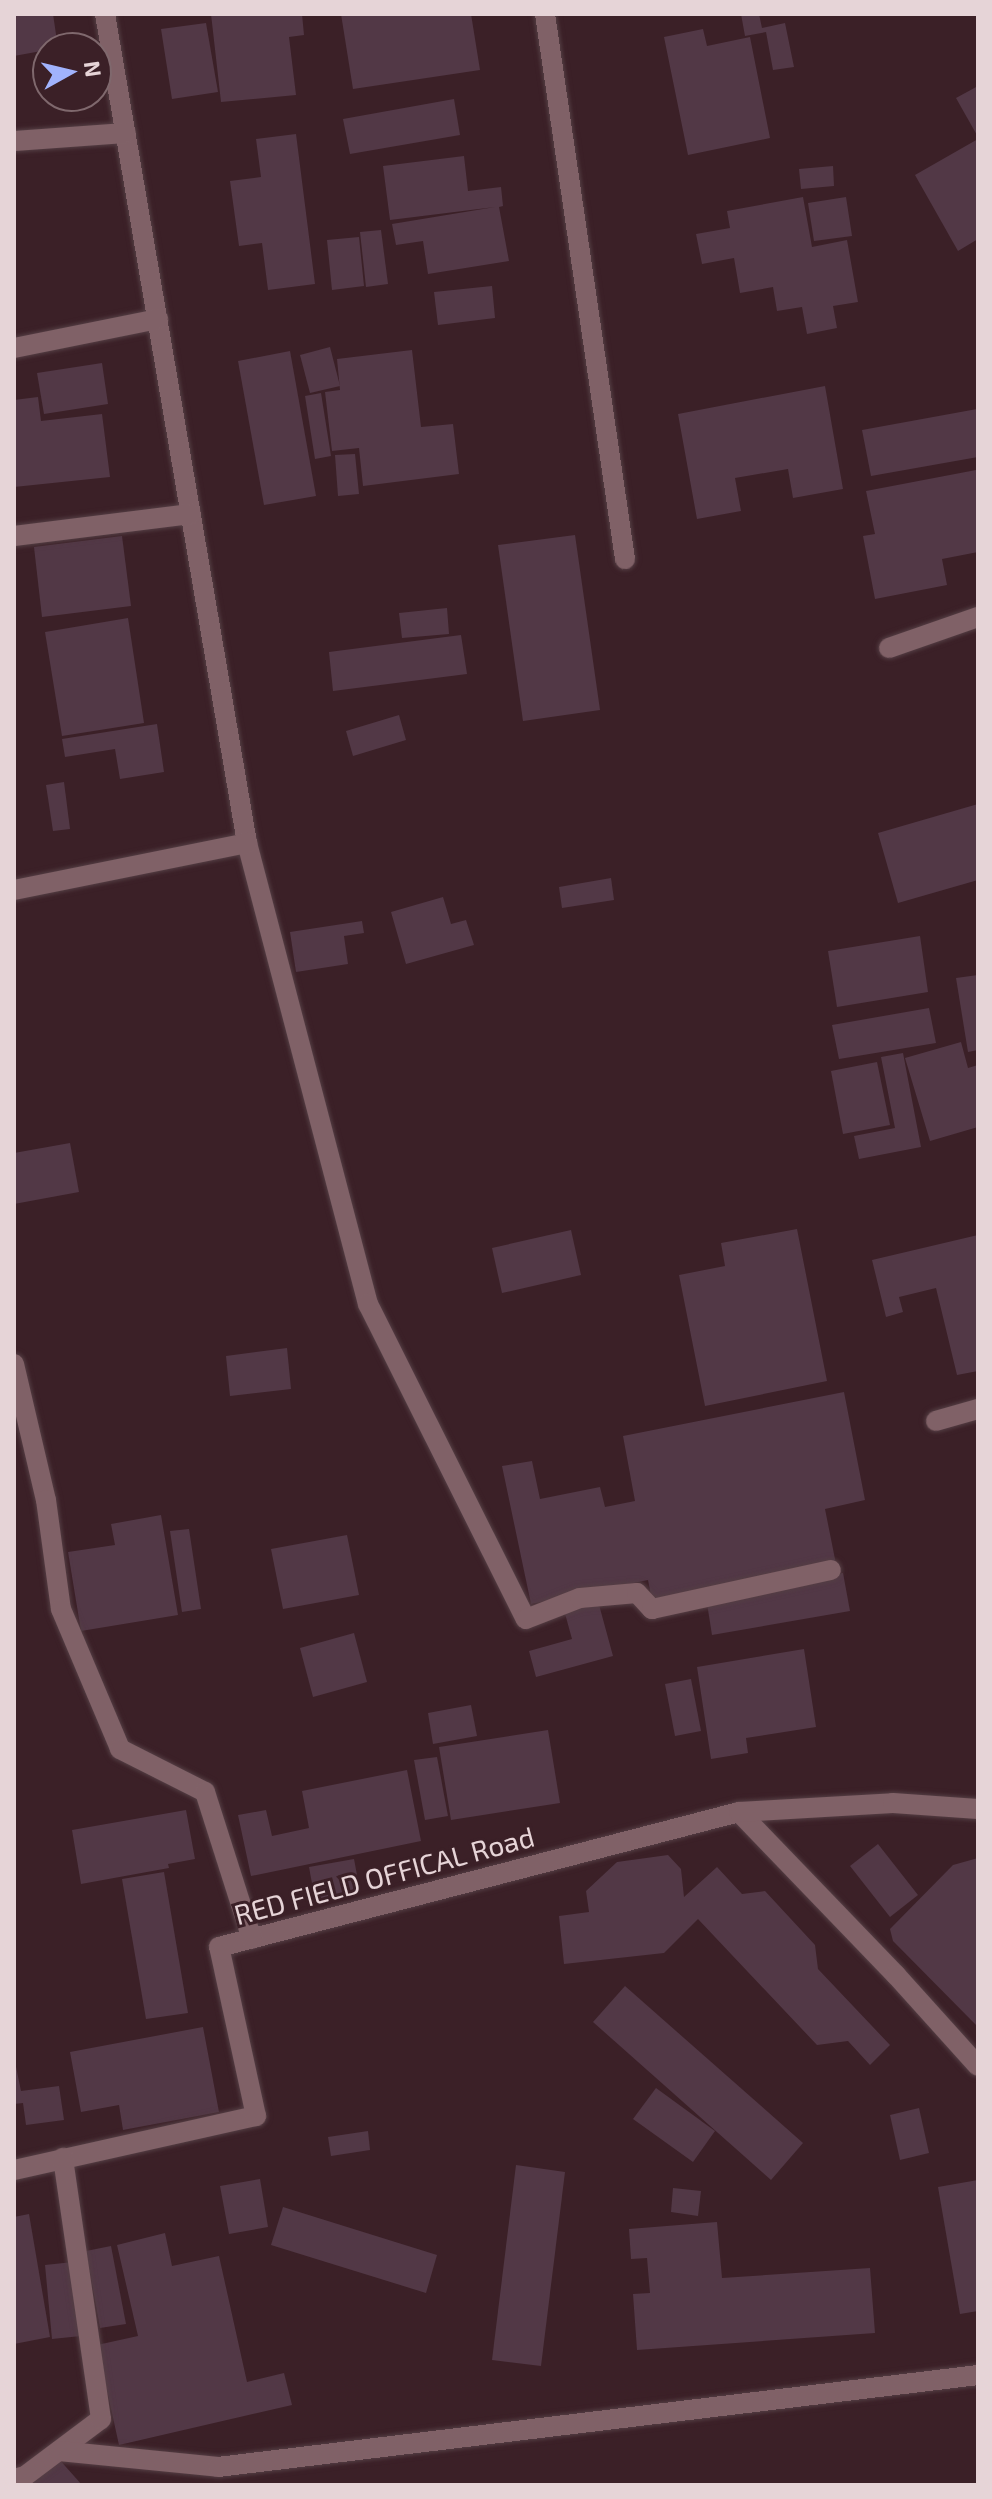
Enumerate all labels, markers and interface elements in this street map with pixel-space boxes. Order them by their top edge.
north arrow [32,32,112,112]
text: N [80,59,108,79]
street label: RED FIELD OFFICAL Road [230,1819,538,1931]

